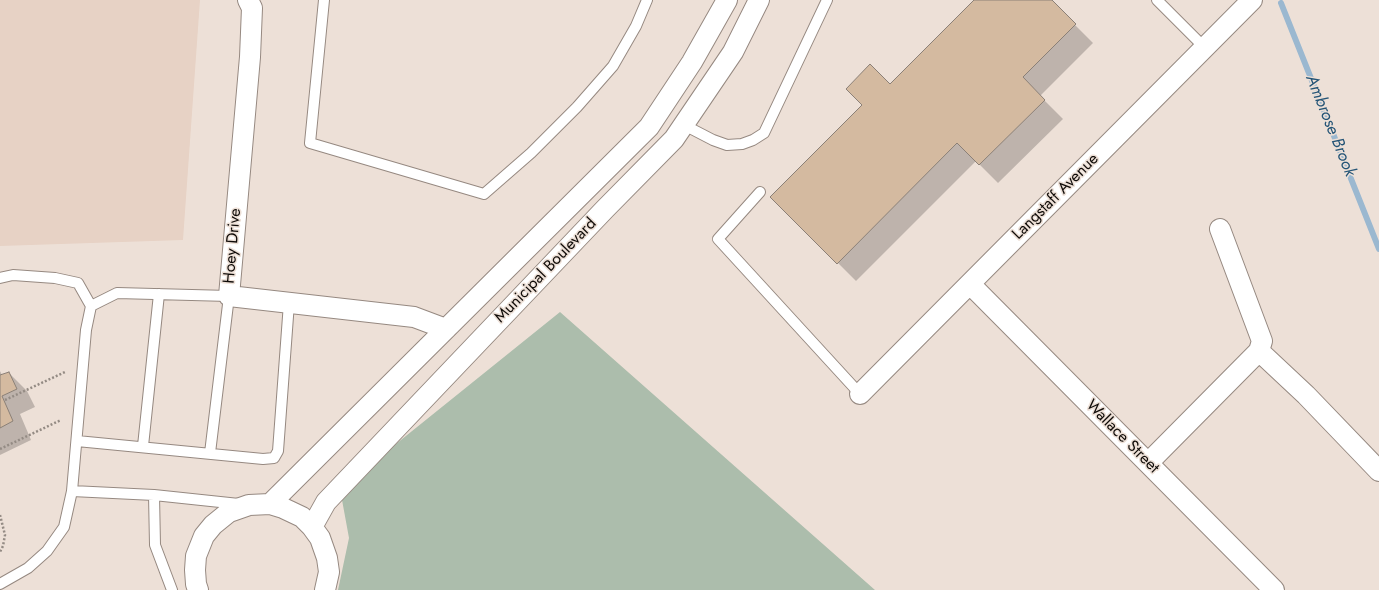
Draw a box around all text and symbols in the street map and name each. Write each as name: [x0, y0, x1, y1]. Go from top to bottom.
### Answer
water label: Ambrose Brook: [1300, 72, 1360, 180]
street label: Langstaff Avenue: [1009, 150, 1103, 244]
street label: Hoey Drive: [220, 208, 246, 284]
street label: Municipal Boulevard: [491, 215, 601, 327]
street label: Wallace Street: [1081, 396, 1163, 478]

